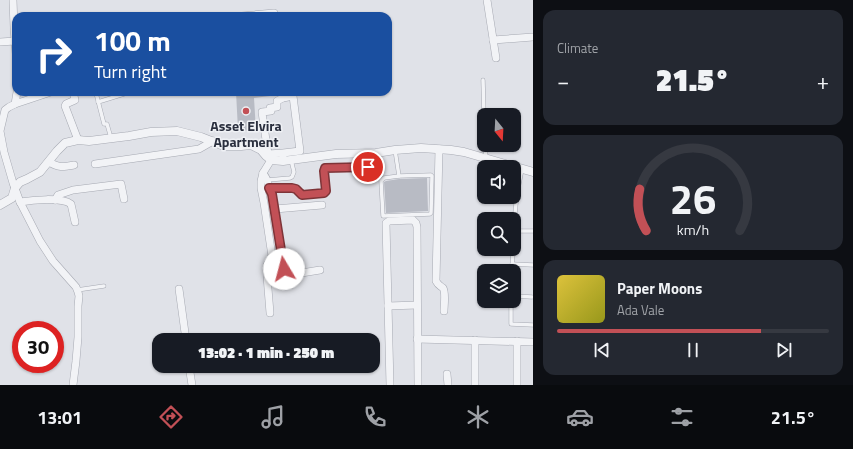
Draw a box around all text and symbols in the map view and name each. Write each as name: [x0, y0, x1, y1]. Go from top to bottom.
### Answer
text: 100 m: [94, 19, 171, 62]
icon: right: [28, 28, 80, 80]
text: Climate: [557, 38, 598, 58]
text: 21.5°: [656, 57, 730, 103]
text: Turn right: [94, 58, 167, 85]
text: −: [557, 64, 569, 98]
text: +: [817, 64, 829, 98]
marker: Asset Elvira Apartment: [241, 106, 251, 116]
north arrow: [477, 108, 521, 152]
map controls: [477, 108, 521, 308]
place label: Asset Elvira Apartment: [210, 115, 282, 152]
pin: [351, 150, 385, 184]
icon: arrive: [357, 156, 379, 178]
button: sound: [477, 160, 521, 204]
text: 26: [670, 166, 716, 229]
button: search: [477, 212, 521, 256]
text: km/h: [677, 218, 709, 240]
position arrow: [263, 248, 305, 290]
button: layers: [477, 264, 521, 308]
text: Paper Moons: [617, 277, 702, 300]
text: Ada Vale: [617, 300, 664, 320]
speed limit sign: 30: [12, 321, 64, 373]
icon: previous: [591, 339, 613, 361]
icon: pause: [682, 339, 704, 361]
icon: next: [773, 339, 795, 361]
text: 13:02 · 1 min · 250 m: [198, 341, 334, 364]
icon: directions: [157, 403, 185, 431]
icon: music: [259, 403, 287, 431]
icon: phone: [361, 403, 389, 431]
icon: climate: [464, 403, 492, 431]
icon: car: [566, 403, 594, 431]
icon: filters: [668, 403, 696, 431]
text: 13:01: [37, 404, 82, 431]
text: 21.5°: [771, 404, 816, 431]

